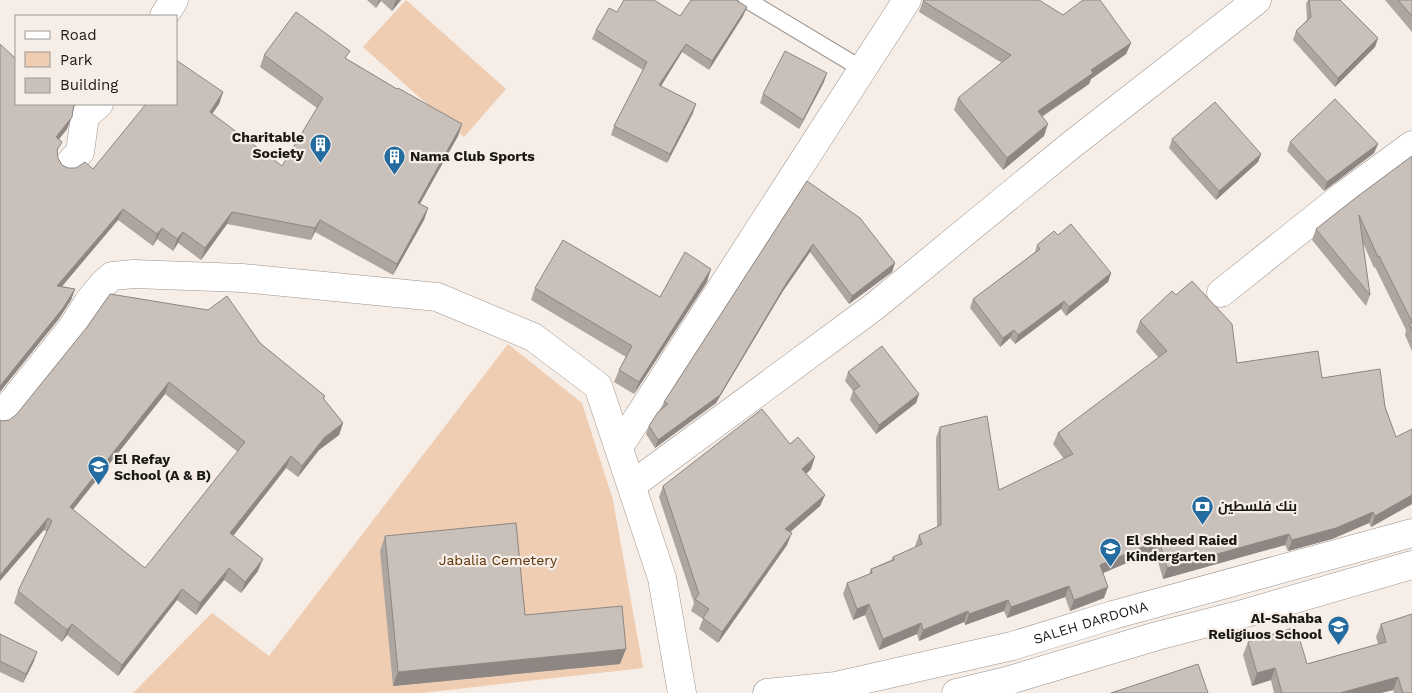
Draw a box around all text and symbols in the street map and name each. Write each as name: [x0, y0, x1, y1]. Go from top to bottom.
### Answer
legend: [15, 15, 178, 105]
text: Road: [60, 26, 97, 44]
text: Park: [60, 51, 93, 69]
text: Building: [60, 76, 118, 94]
place label: Charitable Society: [232, 129, 304, 161]
building icon: Charitable Society: [308, 133, 332, 164]
building icon: Nama Club Sports: [382, 144, 406, 175]
place label: Nama Club Sports: [410, 148, 535, 164]
place label: El Refay School (A & B): [114, 451, 211, 483]
school or university icon: El Refay School (A & B): [86, 455, 110, 486]
bank icon: بنك فلسطين: [1190, 494, 1214, 525]
place label: بنك فلسطين: [1218, 498, 1297, 515]
place label: El Shheed Raied Kindergarten: [1126, 532, 1237, 564]
school or university icon: El Shheed Raied Kindergarten: [1098, 536, 1122, 567]
park label: Jabalia Cemetery: [439, 552, 558, 568]
street label: SALEH DARDONA: [1031, 598, 1150, 647]
place label: Al-Sahaba Religiuos School: [1208, 610, 1323, 642]
school or university icon: Al-Sahaba Religiuos School: [1326, 614, 1350, 645]

